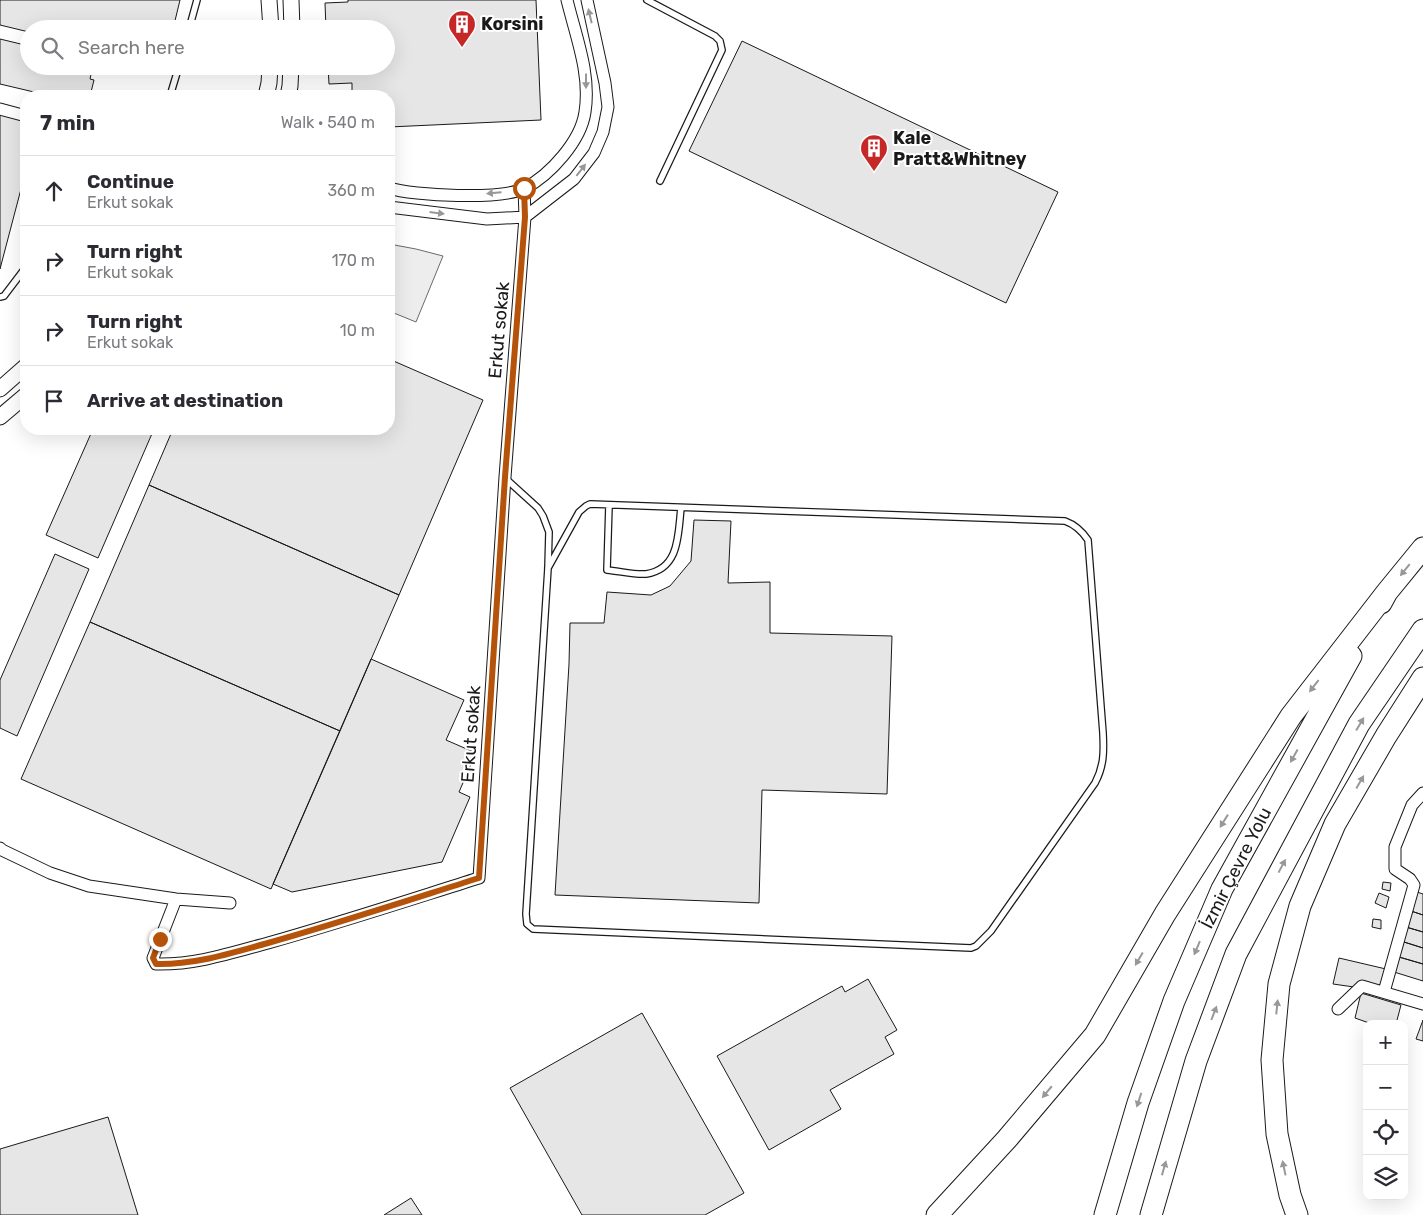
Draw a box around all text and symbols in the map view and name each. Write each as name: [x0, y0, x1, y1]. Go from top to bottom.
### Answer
one-way arrow: [586, 8, 594, 23]
building icon: Korsini: [447, 9, 477, 48]
place label: Korsini: [481, 13, 543, 35]
search box: [20, 20, 395, 75]
icon: search: [38, 34, 66, 62]
text: Search here: [78, 36, 185, 59]
one-way arrow: [582, 74, 590, 90]
text: 7 min: [40, 110, 95, 135]
text: Walk · 540 m: [281, 113, 375, 132]
place label: Kale Pratt&Whitney: [893, 127, 1027, 170]
building icon: Kale Pratt&Whitney: [859, 133, 889, 172]
one-way arrow: [576, 164, 587, 177]
text: Continue: [87, 170, 174, 193]
icon: ahead: [40, 177, 68, 205]
route start: [513, 177, 536, 200]
text: 360 m: [327, 181, 375, 200]
one-way arrow: [485, 190, 501, 198]
text: Erkut sokak: [87, 193, 173, 212]
one-way arrow: [429, 209, 445, 217]
text: Turn right: [87, 240, 182, 263]
icon: right: [40, 247, 68, 275]
text: 170 m: [332, 251, 375, 270]
text: Erkut sokak: [87, 263, 173, 282]
street label: Erkut sokak: [484, 280, 514, 379]
text: Turn right: [87, 310, 182, 333]
icon: right: [40, 317, 68, 345]
text: 10 m: [340, 321, 375, 340]
text: Erkut sokak: [87, 333, 173, 352]
icon: arrive: [40, 387, 68, 415]
text: Arrive at destination: [87, 389, 283, 412]
one-way arrow: [1399, 563, 1410, 576]
one-way arrow: [1309, 679, 1319, 693]
street label: Erkut sokak: [457, 684, 485, 783]
one-way arrow: [1355, 717, 1364, 730]
one-way arrow: [1290, 750, 1299, 763]
one-way arrow: [1355, 775, 1364, 788]
street label: İzmir Çevre Yolu: [1196, 804, 1276, 932]
one-way arrow: [1219, 814, 1229, 827]
one-way arrow: [1278, 859, 1286, 874]
route end: [149, 928, 172, 951]
one-way arrow: [1192, 941, 1200, 955]
one-way arrow: [1134, 953, 1143, 966]
one-way arrow: [1273, 998, 1281, 1014]
one-way arrow: [1211, 1006, 1218, 1021]
map controls: [1363, 1020, 1408, 1200]
button: +: [1363, 1020, 1408, 1065]
button: −: [1363, 1065, 1408, 1110]
one-way arrow: [1041, 1085, 1052, 1098]
one-way arrow: [1135, 1092, 1143, 1107]
button: locate: [1363, 1110, 1408, 1155]
button: layers: [1363, 1155, 1408, 1200]
one-way arrow: [1160, 1160, 1168, 1175]
one-way arrow: [1280, 1160, 1288, 1176]

